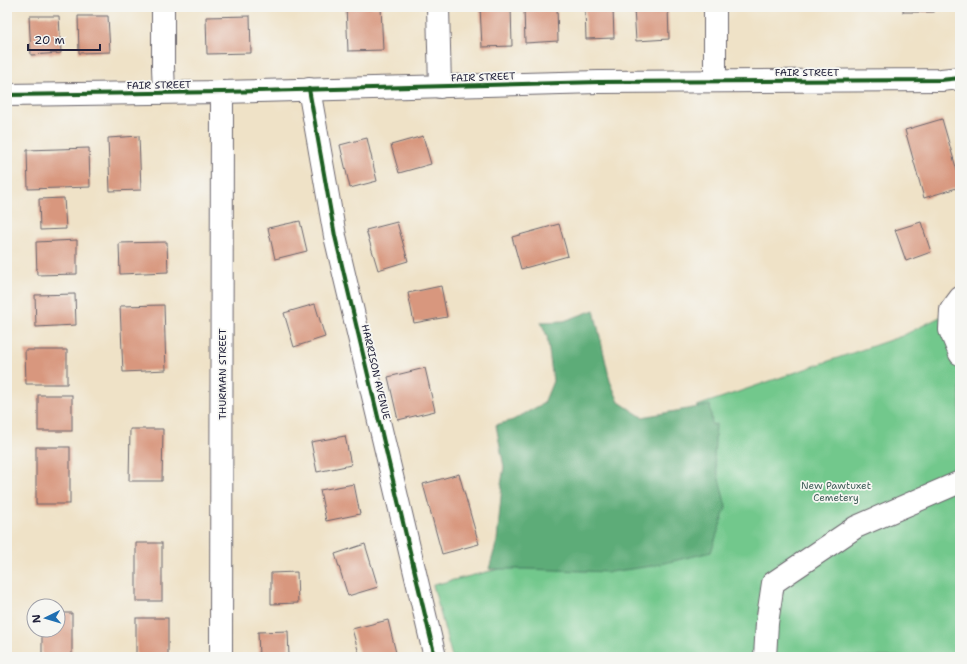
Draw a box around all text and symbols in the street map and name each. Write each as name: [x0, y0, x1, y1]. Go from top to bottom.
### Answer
scale bar: [28, 26, 100, 52]
text: 20 m: [34, 32, 65, 48]
street label: FAIR STREET: [775, 66, 839, 79]
street label: FAIR STREET: [451, 69, 515, 85]
street label: FAIR STREET: [127, 78, 191, 92]
street label: HARRISON AVENUE: [359, 323, 393, 421]
street label: THURMAN STREET: [216, 328, 229, 420]
park label: New Pawtuxet Cemetery: [801, 479, 871, 504]
north arrow: [26, 598, 66, 638]
text: N: [29, 614, 44, 624]

